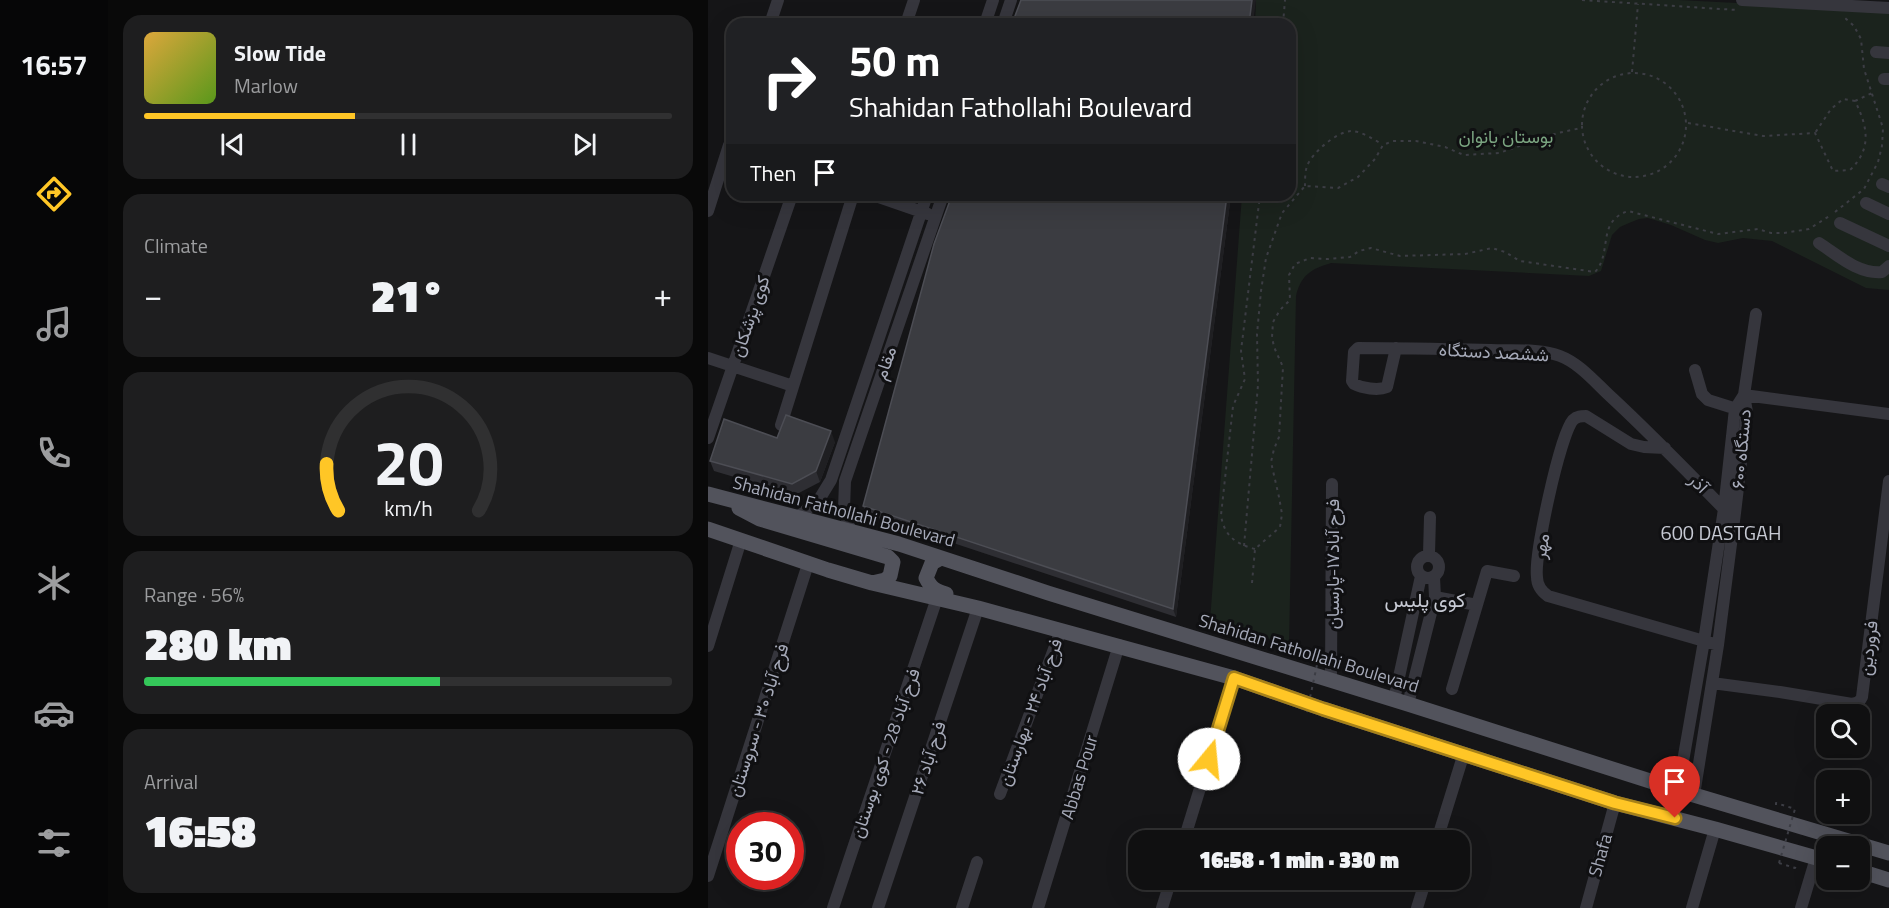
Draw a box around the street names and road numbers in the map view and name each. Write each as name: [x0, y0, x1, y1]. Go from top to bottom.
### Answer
street label: کوی پزشکان: [723, 272, 777, 360]
street label: ششصد دستگاه: [1438, 336, 1550, 368]
street label: مقام: [867, 343, 903, 383]
street label: ۶۰۰ دستگاه: [1724, 408, 1758, 490]
street label: آذر: [1682, 466, 1717, 501]
street label: Shahidan Fathollahi Boulevard: [730, 468, 958, 554]
street label: فرح آباد۱۷-پارسیان: [1319, 499, 1346, 629]
street label: مهر: [1526, 531, 1556, 562]
street label: Shahidan Fathollahi Boulevard: [1196, 607, 1422, 699]
street label: فروردین: [1851, 619, 1885, 677]
street label: فرح آباد ۲۴ - بهارستان: [991, 634, 1069, 790]
street label: فرح آباد ۳۰ - سروستان: [720, 640, 796, 800]
street label: فرح آباد 28 - کوی بوستان: [843, 665, 927, 841]
street label: فرح آباد ۲۶: [903, 718, 953, 798]
street label: Abbas Pour: [1053, 731, 1105, 823]
street label: Shafa: [1581, 830, 1619, 880]

